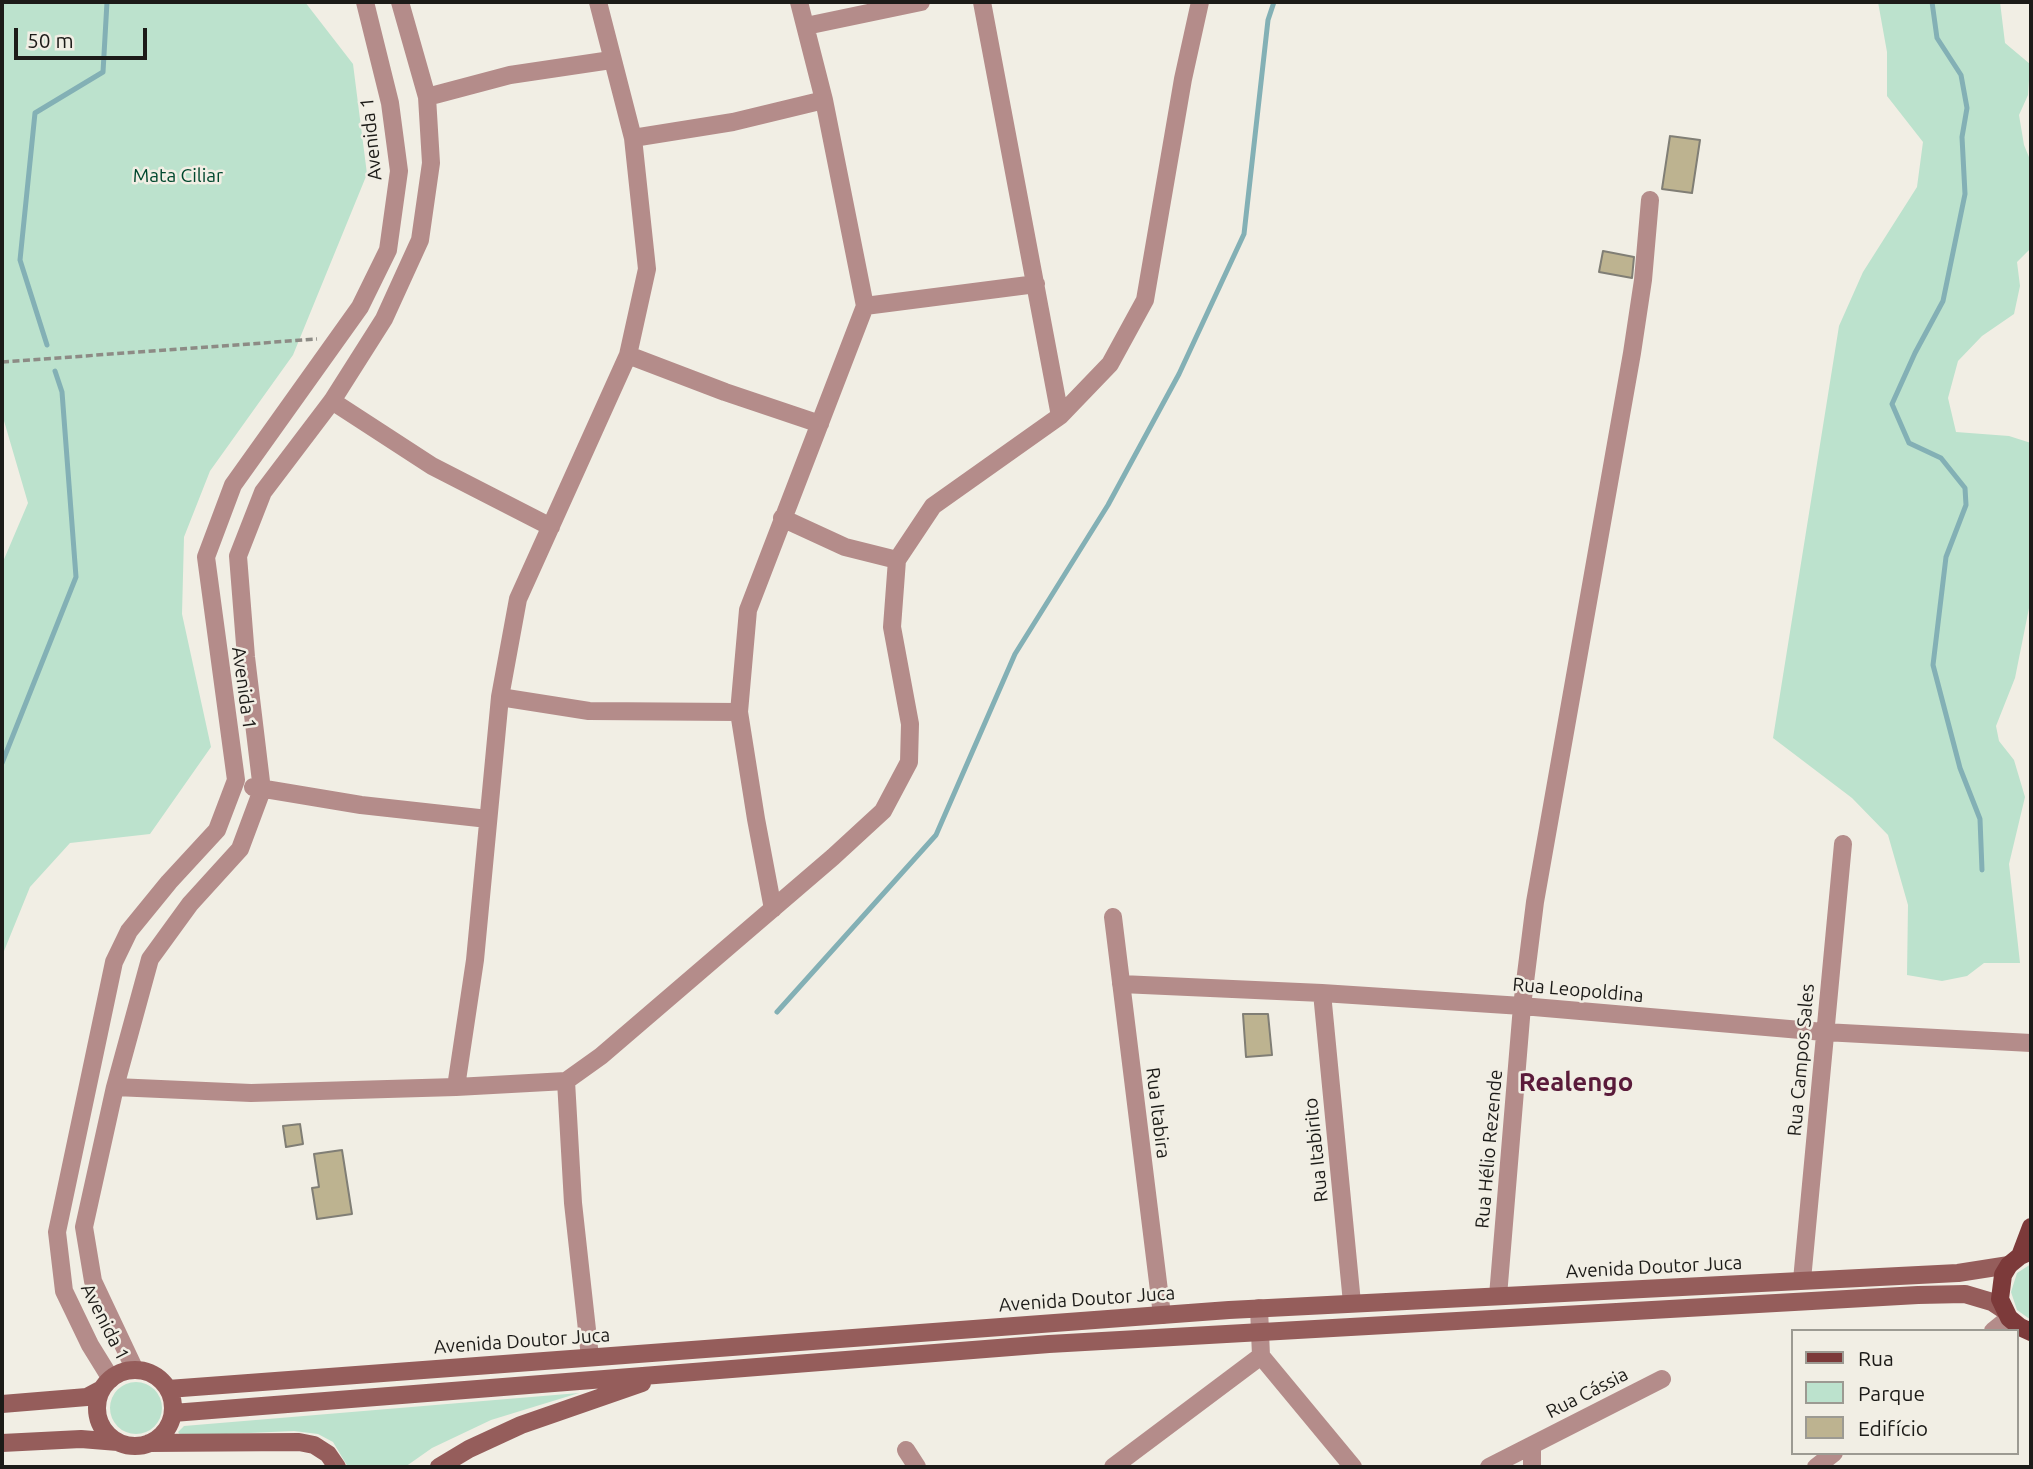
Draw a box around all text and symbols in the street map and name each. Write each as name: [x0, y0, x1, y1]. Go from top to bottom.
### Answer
scale bar: [18, 14, 150, 58]
text: 50 m: [27, 28, 74, 52]
street label: Avenida 1: [355, 96, 387, 182]
park label: Mata Ciliar: [133, 165, 223, 187]
street label: Avenida 1: [227, 645, 261, 731]
street label: Rua Leopoldina: [1511, 973, 1645, 1007]
street label: Rua Campos Sales: [1783, 983, 1819, 1137]
street label: Rua Itabira: [1141, 1066, 1175, 1160]
district label: Realengo: [1519, 1066, 1633, 1098]
street label: Rua Hélio Rezende: [1471, 1069, 1507, 1229]
street label: Rua Itabirito: [1299, 1097, 1333, 1203]
street label: Avenida Doutor Juca: [1565, 1251, 1743, 1283]
street label: Avenida 1: [76, 1280, 134, 1364]
street label: Avenida Doutor Juca: [998, 1281, 1176, 1317]
street label: Avenida Doutor Juca: [433, 1323, 611, 1359]
legend: [1792, 1329, 2019, 1455]
text: Rua: [1858, 1346, 1894, 1370]
street label: Rua Cássia: [1542, 1363, 1632, 1423]
text: Parque: [1858, 1381, 1925, 1405]
text: Edifício: [1858, 1416, 1928, 1440]

